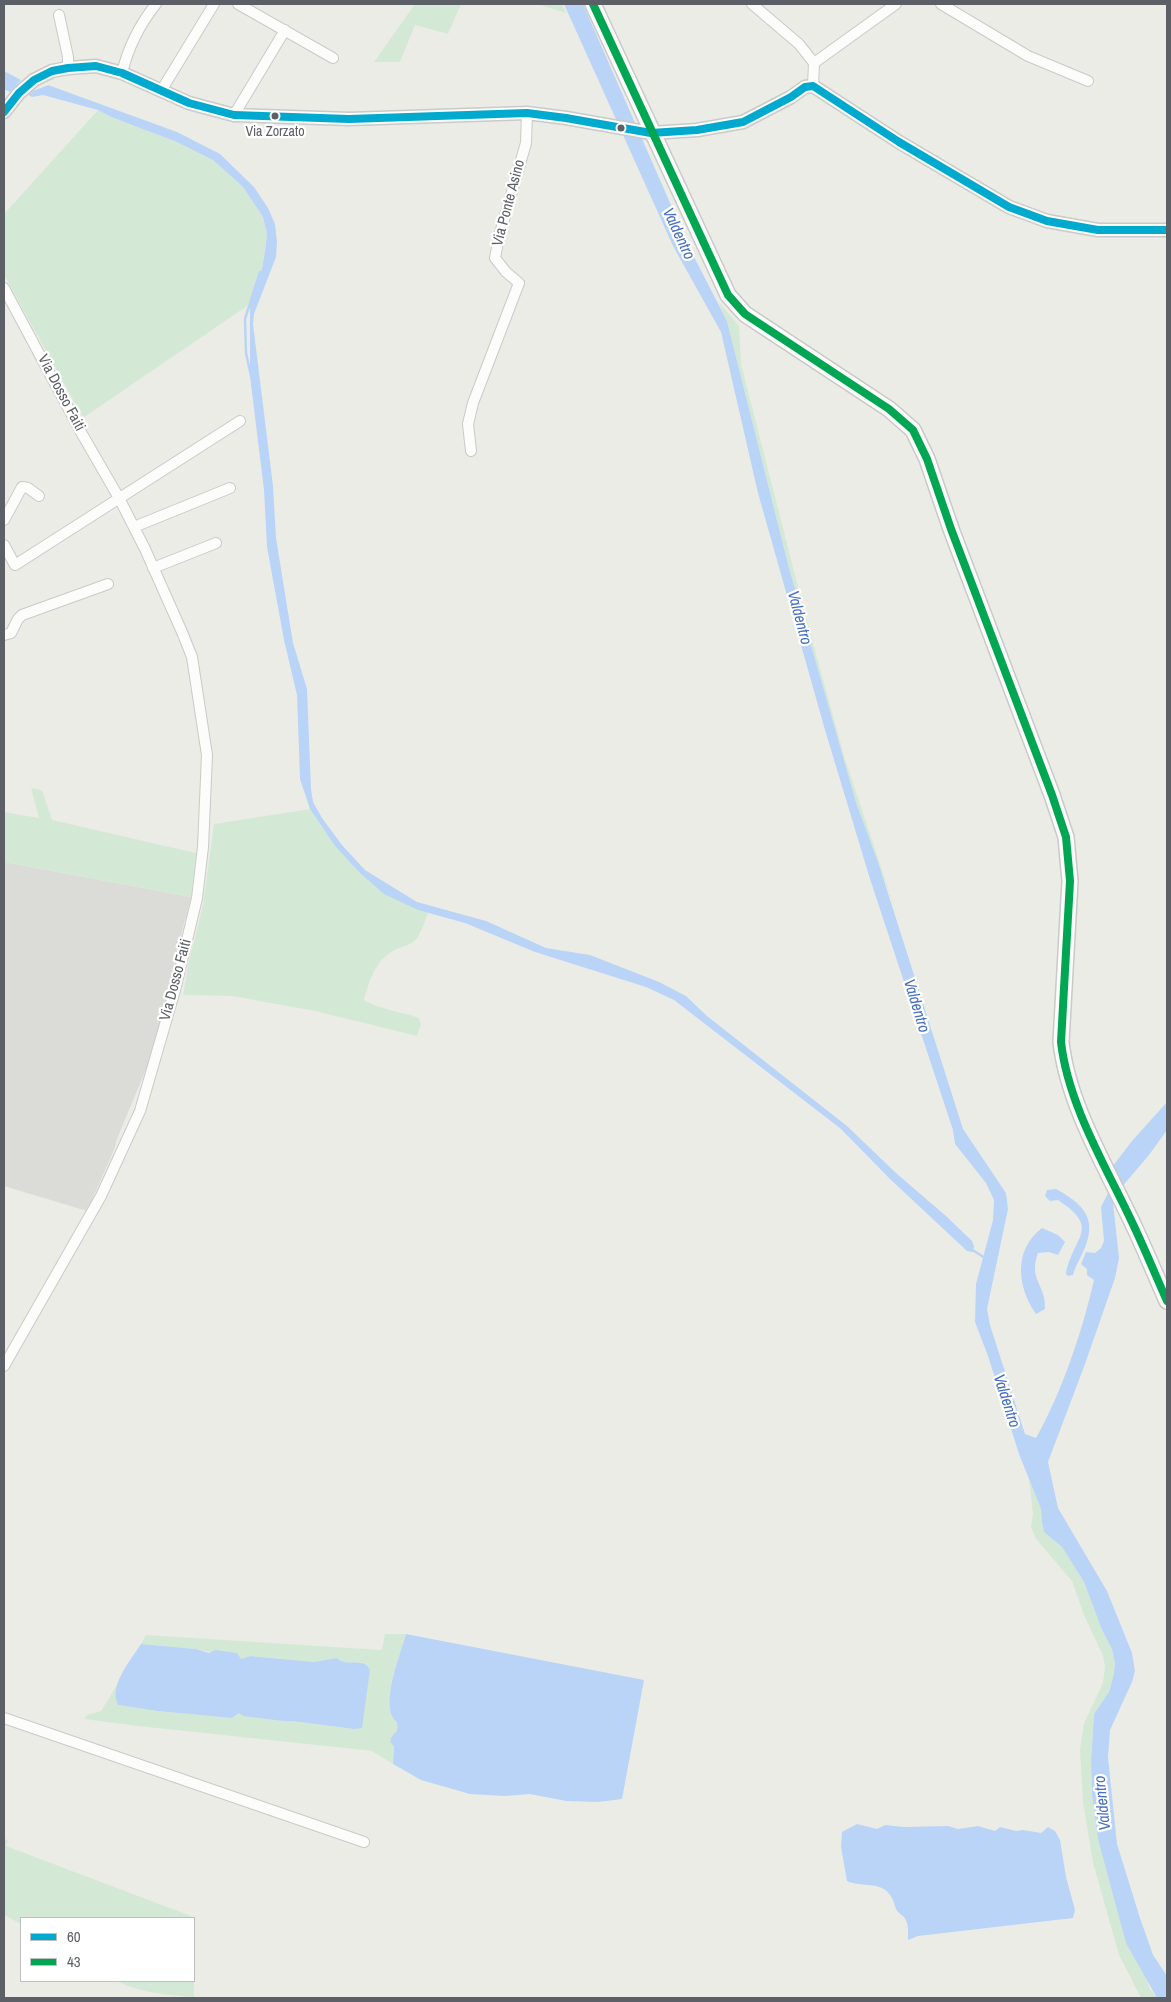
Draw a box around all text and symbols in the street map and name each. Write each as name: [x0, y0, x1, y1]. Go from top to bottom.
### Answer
marker: Via Zorzato: [270, 111, 280, 121]
unlabelled marker: [616, 123, 626, 133]
place label: Via Zorzato: [245, 124, 305, 140]
street label: Via Ponte Asino: [489, 158, 529, 248]
water label: Valdentro: [658, 205, 698, 263]
street label: Via Dosso Faiti: [33, 352, 89, 434]
water label: Valdentro: [783, 589, 815, 647]
street label: Via Dosso Faiti: [156, 937, 196, 1023]
water label: Valdentro: [899, 977, 933, 1035]
water label: Valdentro: [988, 1372, 1024, 1430]
water label: Valdentro: [1091, 1775, 1115, 1831]
legend: [20, 1917, 195, 1982]
text: 60: [67, 1926, 81, 1947]
text: 43: [67, 1951, 81, 1972]

